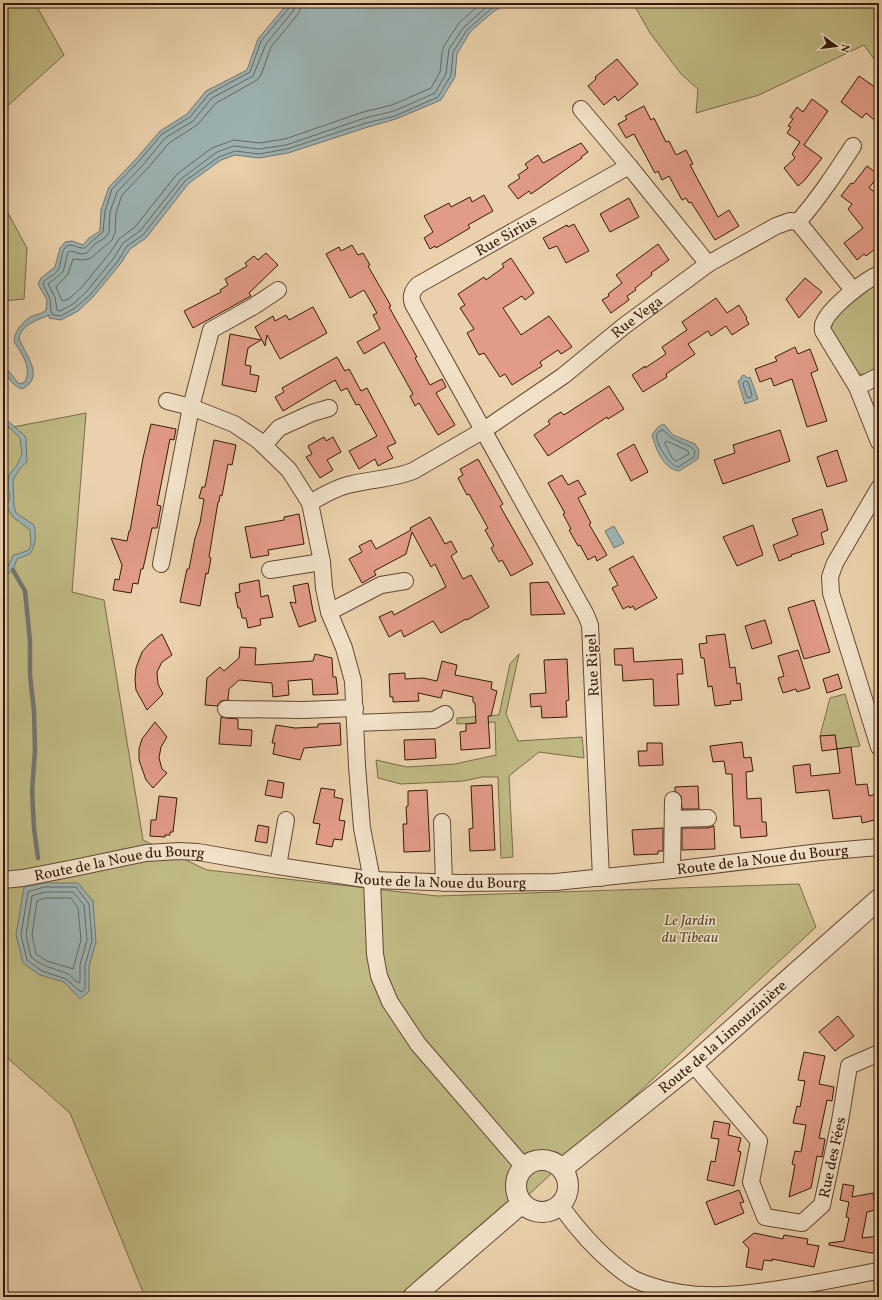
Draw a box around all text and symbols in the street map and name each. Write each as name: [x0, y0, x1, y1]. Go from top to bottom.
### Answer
north arrow: [816, 26, 856, 66]
text: N: [836, 42, 852, 54]
street label: Rue Sirius: [472, 211, 541, 262]
street label: Rue Vega: [607, 292, 668, 344]
street label: Rue Rigel: [581, 633, 606, 697]
street label: Route de la Noue du Bourg: [676, 841, 850, 881]
street label: Route de la Noue du Bourg: [33, 842, 206, 888]
street label: Route de la Noue du Bourg: [352, 868, 527, 895]
park label: Le Jardin du Tibeau: [662, 911, 719, 949]
street label: Route de la Limouzinière: [655, 976, 792, 1100]
street label: Rue des Fées: [815, 1116, 852, 1200]

